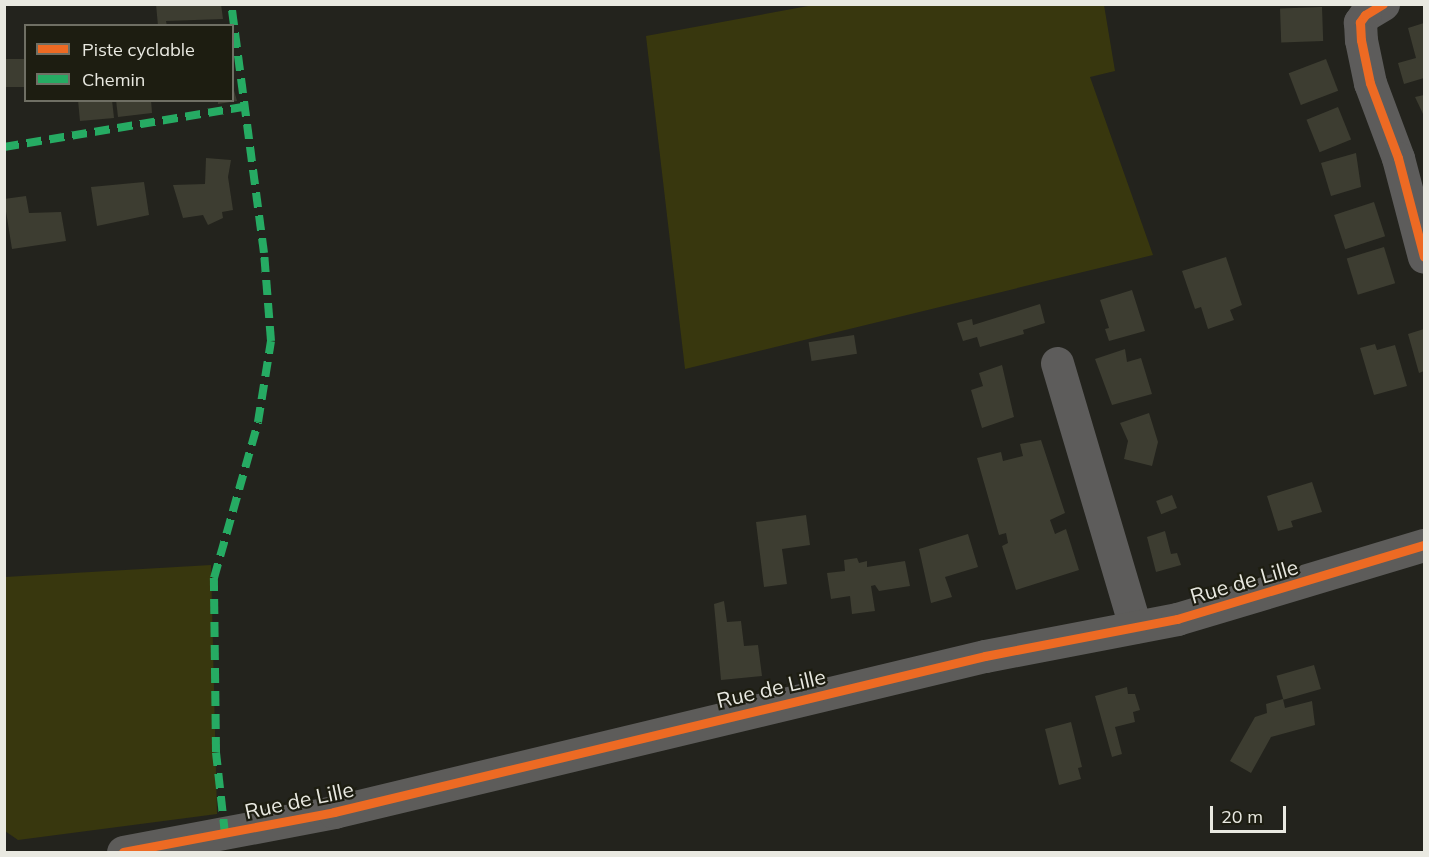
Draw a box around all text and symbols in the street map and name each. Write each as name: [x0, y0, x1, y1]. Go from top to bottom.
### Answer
legend: [24, 24, 234, 102]
text: Piste cyclable: [82, 38, 195, 61]
text: Chemin: [82, 68, 145, 91]
street label: Rue de Lille: [1187, 554, 1301, 608]
street label: Rue de Lille: [714, 663, 828, 713]
street label: Rue de Lille: [242, 776, 356, 824]
scale bar: [1213, 794, 1290, 832]
text: 20 m: [1221, 805, 1263, 828]

